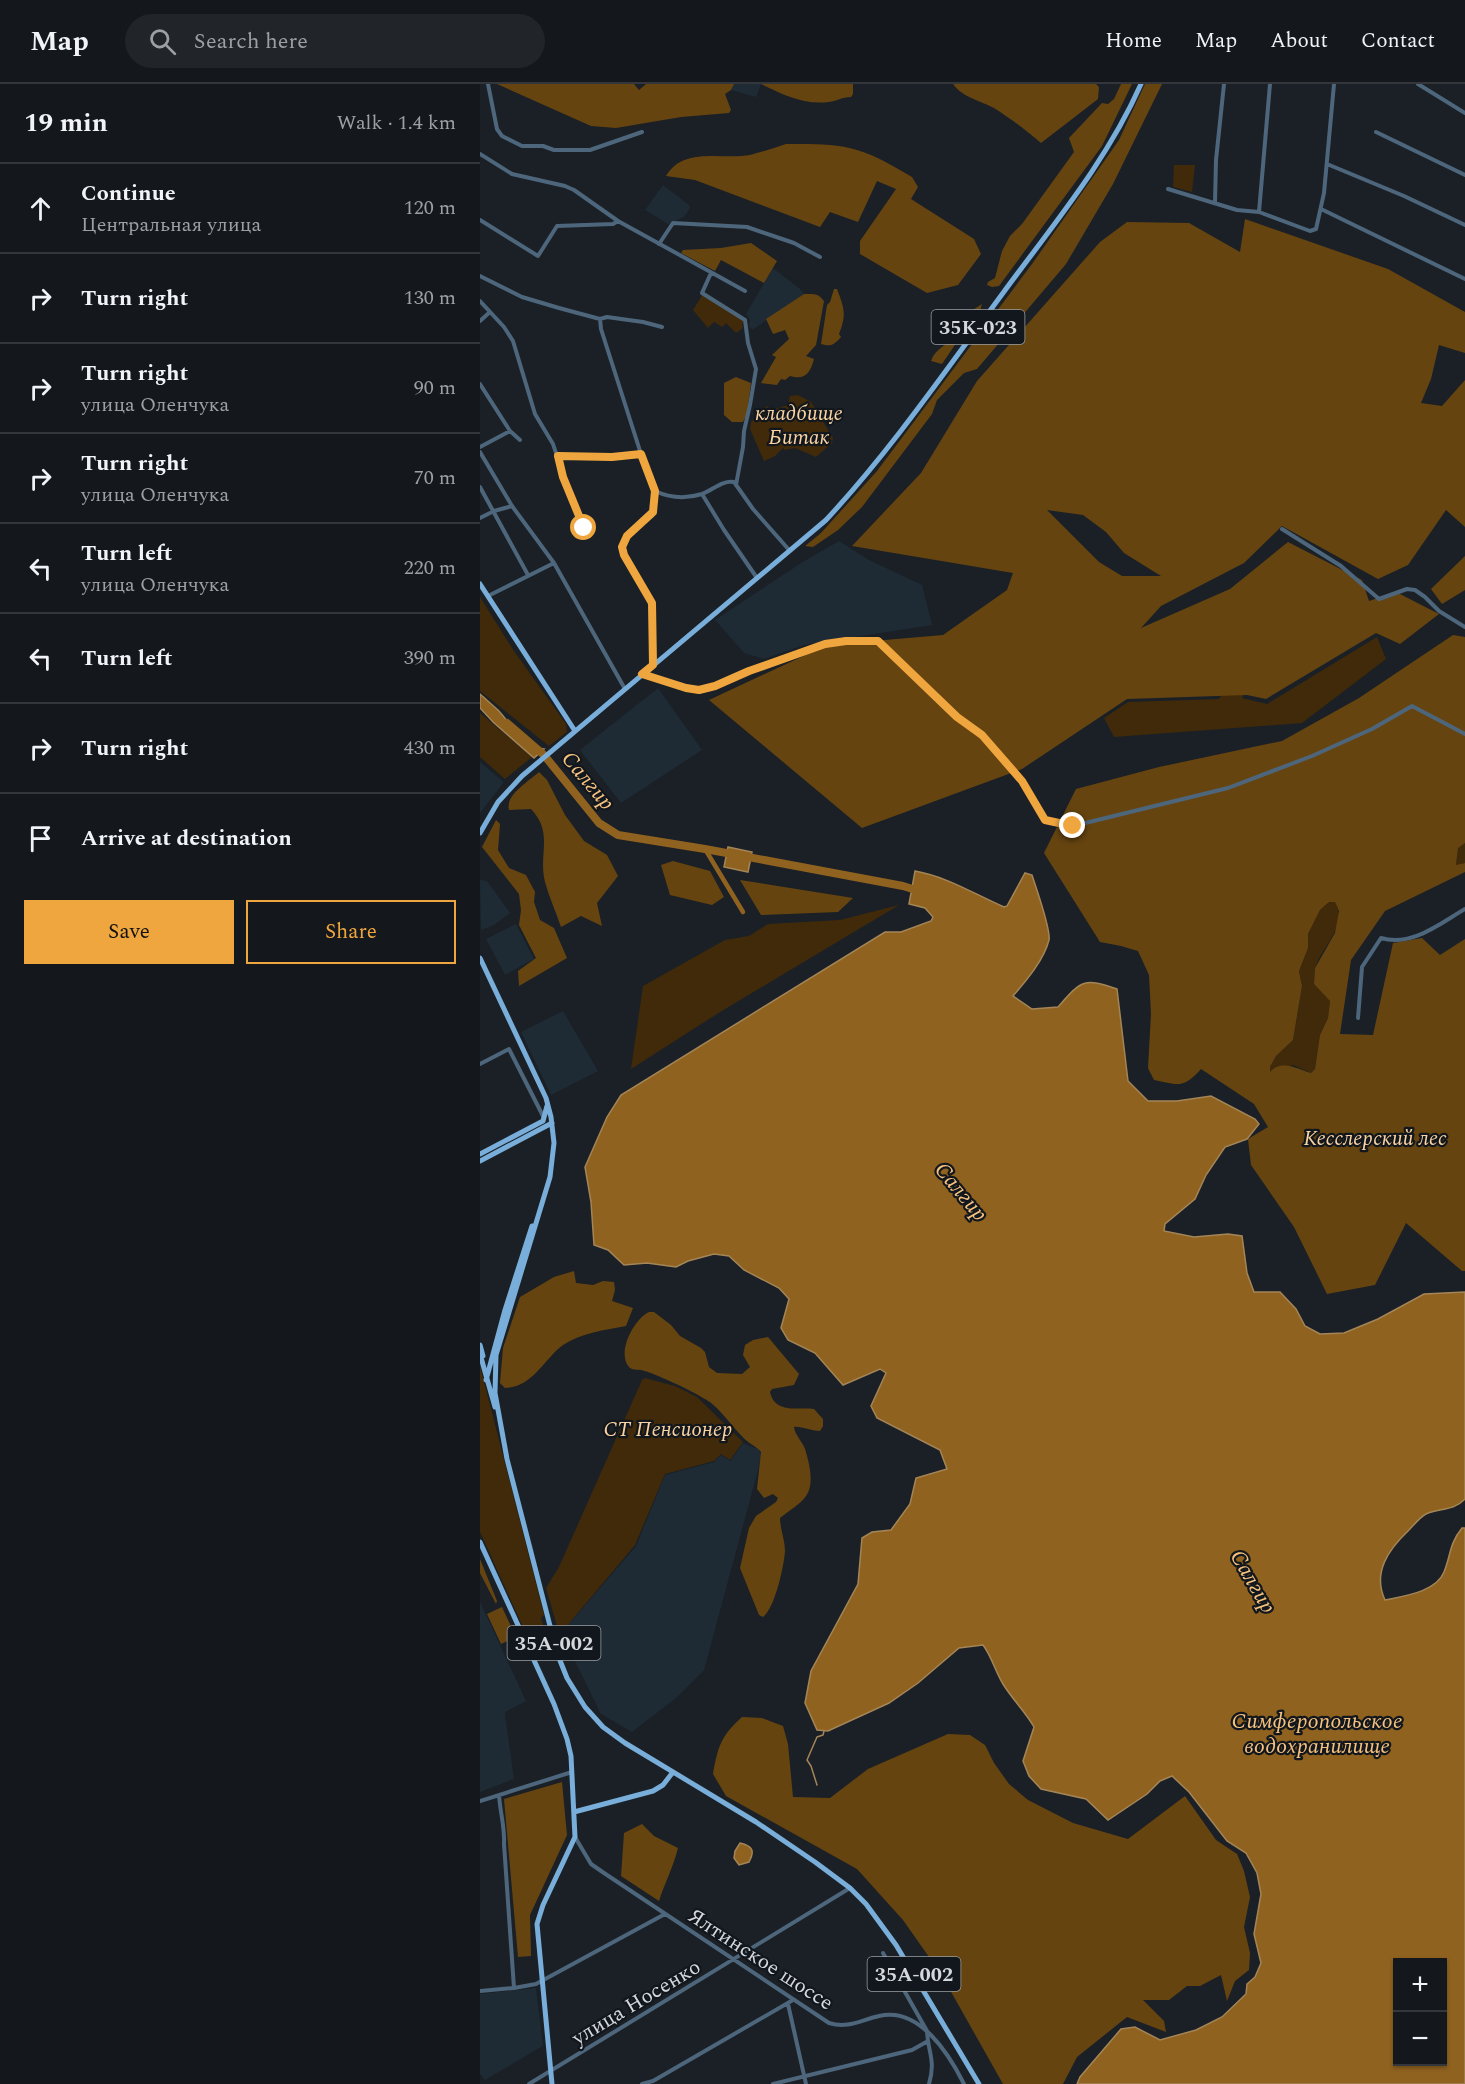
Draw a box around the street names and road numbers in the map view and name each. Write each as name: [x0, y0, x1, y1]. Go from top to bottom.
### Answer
road number: 35К-023: [932, 310, 1024, 344]
road number: 35А-002: [508, 1626, 601, 1660]
street label: Ялтинское шоссе: [681, 1901, 840, 2019]
street label: улица Носенко: [565, 1952, 707, 2055]
road number: 35А-002: [868, 1957, 960, 1991]

